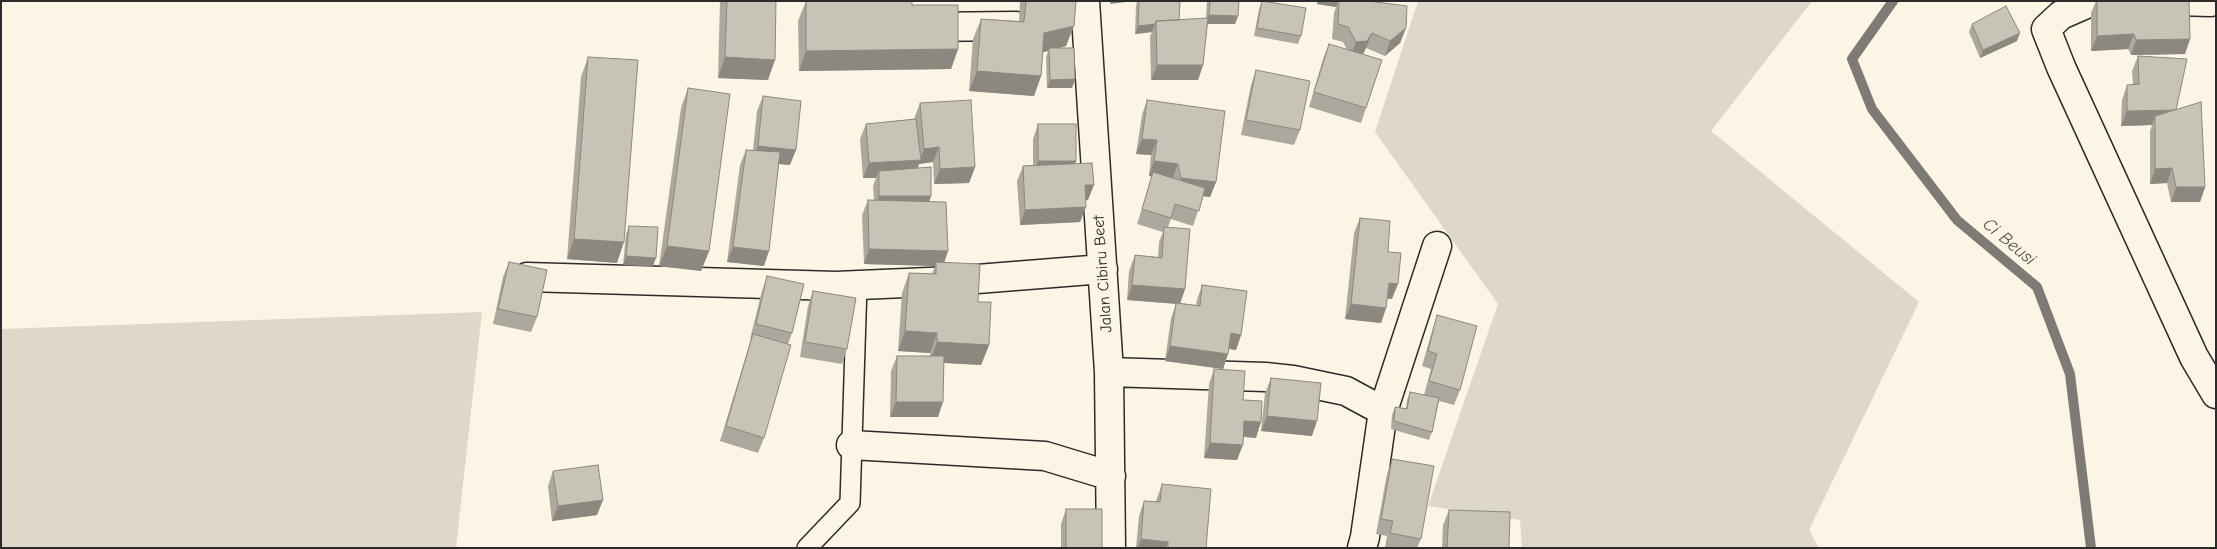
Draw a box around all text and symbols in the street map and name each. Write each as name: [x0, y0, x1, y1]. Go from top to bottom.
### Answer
water label: Ci Beusi: [1978, 214, 2040, 270]
street label: Jalan Cibiru Beet: [1089, 215, 1117, 333]

